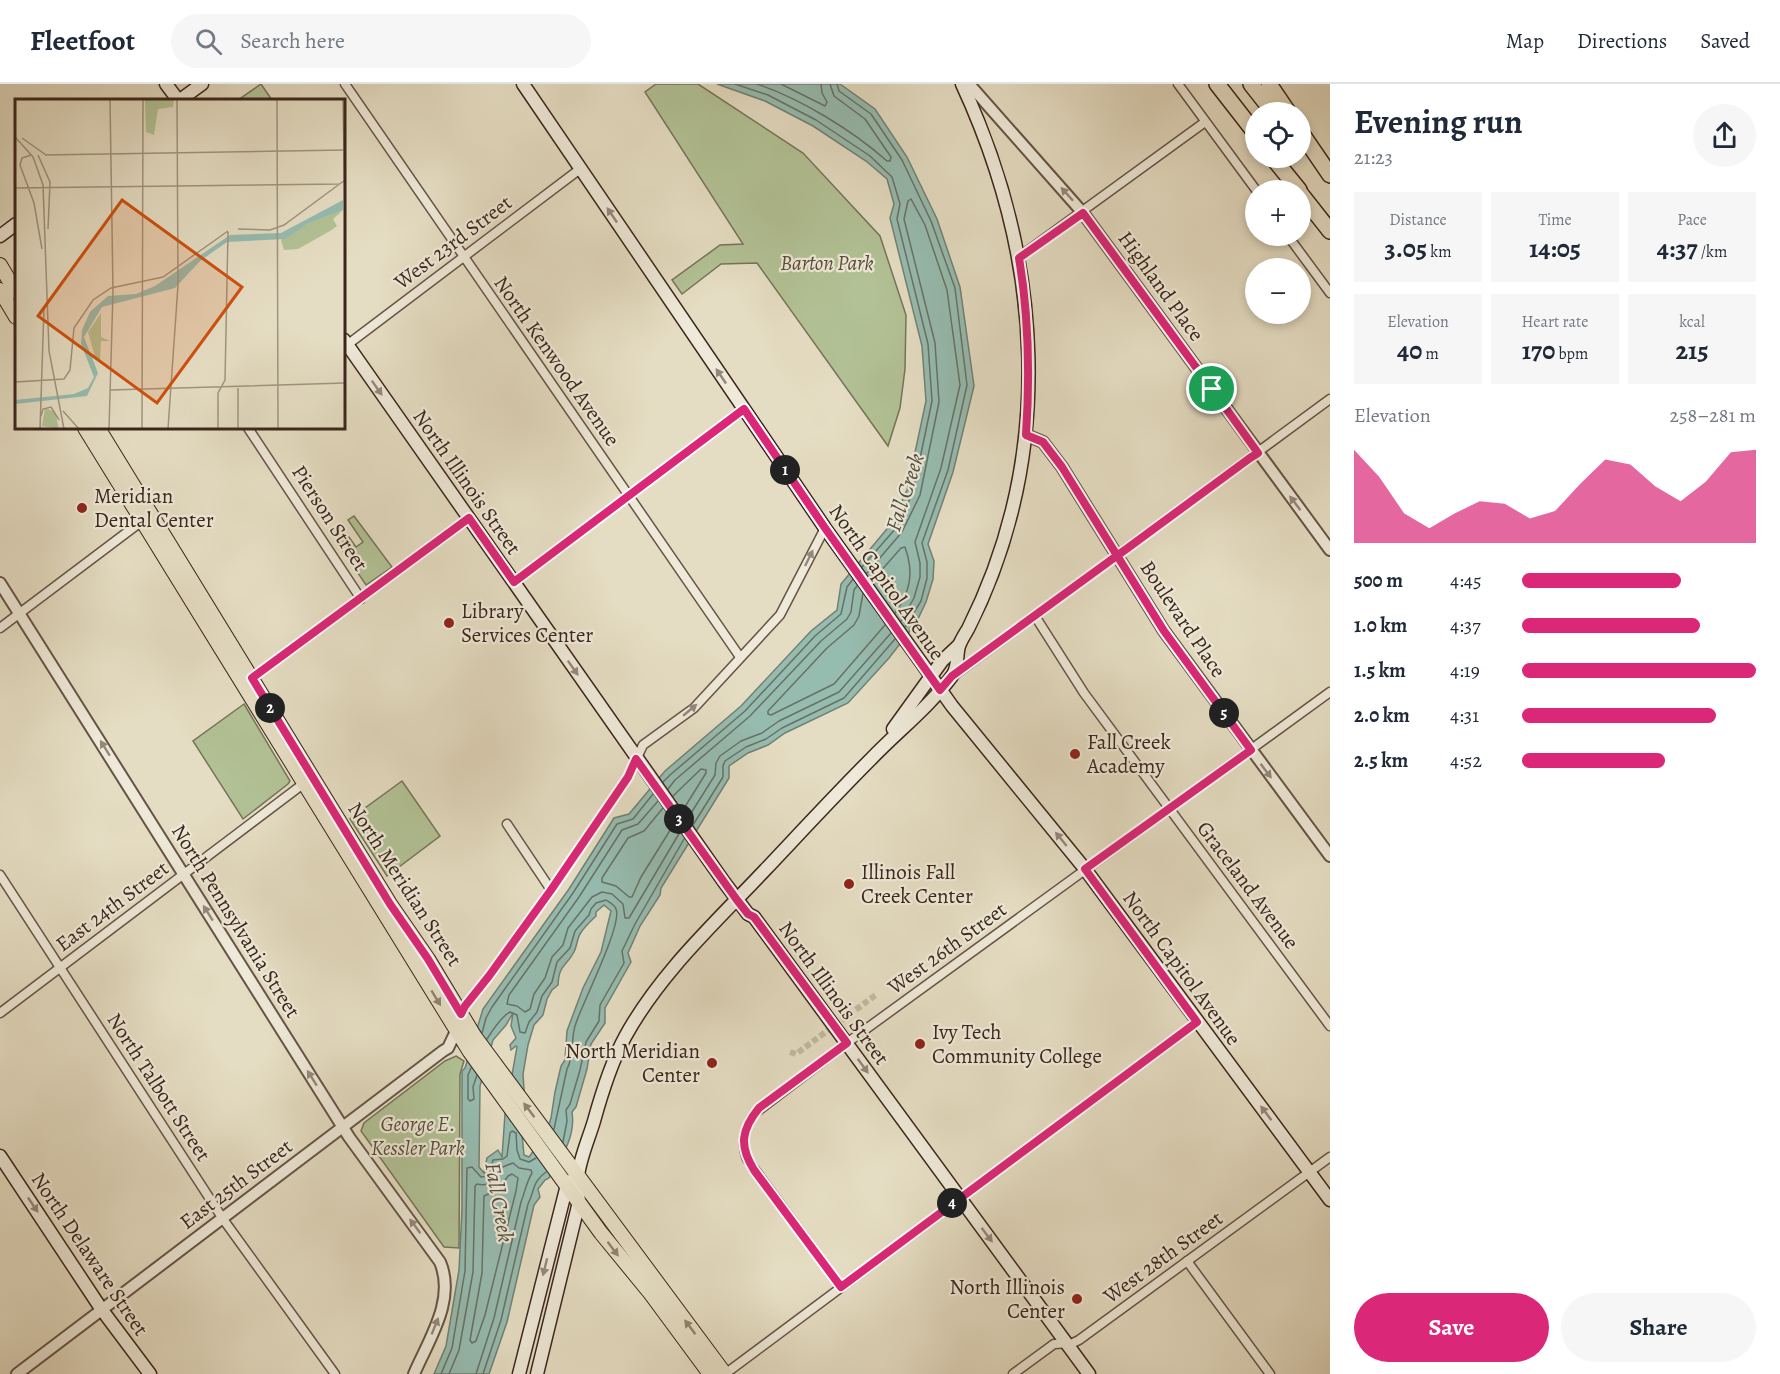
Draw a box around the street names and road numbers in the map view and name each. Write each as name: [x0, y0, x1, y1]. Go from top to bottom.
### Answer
street label: West 23rd Street: [388, 188, 518, 296]
street label: Highland Place: [1112, 225, 1210, 347]
street label: North Kenwood Avenue: [488, 270, 626, 452]
street label: North Illinois Street: [406, 404, 528, 560]
street label: Pierson Street: [285, 460, 375, 576]
street label: North Capitol Avenue: [823, 498, 951, 666]
street label: Boulevard Place: [1134, 555, 1232, 683]
street label: North Meridian Street: [341, 796, 469, 972]
street label: Graceland Avenue: [1191, 815, 1305, 955]
street label: North Pennsylvania Street: [165, 819, 307, 1023]
street label: East 24th Street: [50, 854, 174, 958]
street label: North Capitol Avenue: [1116, 885, 1248, 1051]
street label: West 26th Street: [881, 895, 1012, 1001]
street label: North Illinois Street: [772, 915, 896, 1071]
street label: North Talbott Street: [101, 1007, 218, 1167]
street label: East 25th Street: [174, 1132, 298, 1236]
street label: North Delaware Street: [25, 1167, 155, 1341]
street label: West 28th Street: [1097, 1204, 1228, 1310]

